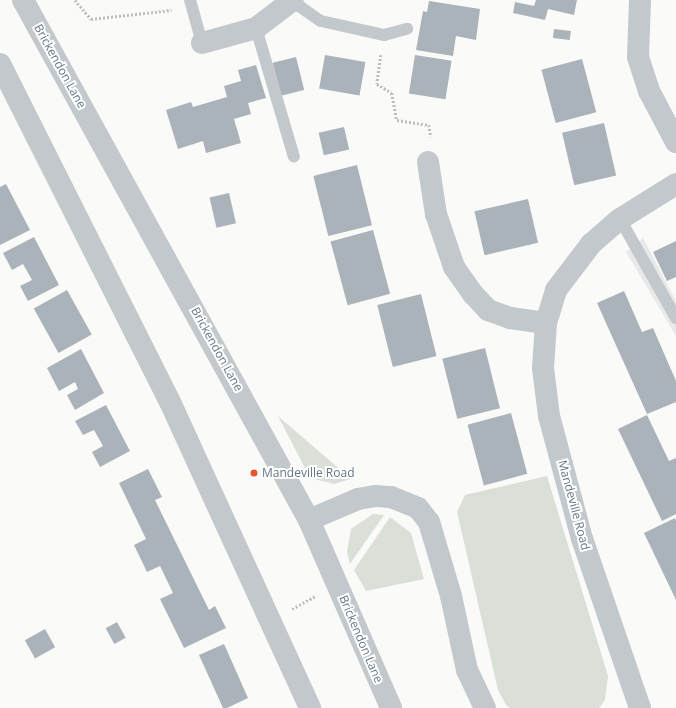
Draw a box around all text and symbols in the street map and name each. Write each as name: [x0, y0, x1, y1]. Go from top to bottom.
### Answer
street label: Brickendon Lane: [31, 21, 89, 111]
street label: Brickendon Lane: [188, 304, 246, 394]
street label: Mandeville Road: [555, 458, 593, 552]
place label: Mandeville Road: [262, 466, 354, 480]
marker: Mandeville Road: [249, 468, 259, 478]
street label: Brickendon Lane: [336, 593, 386, 685]

